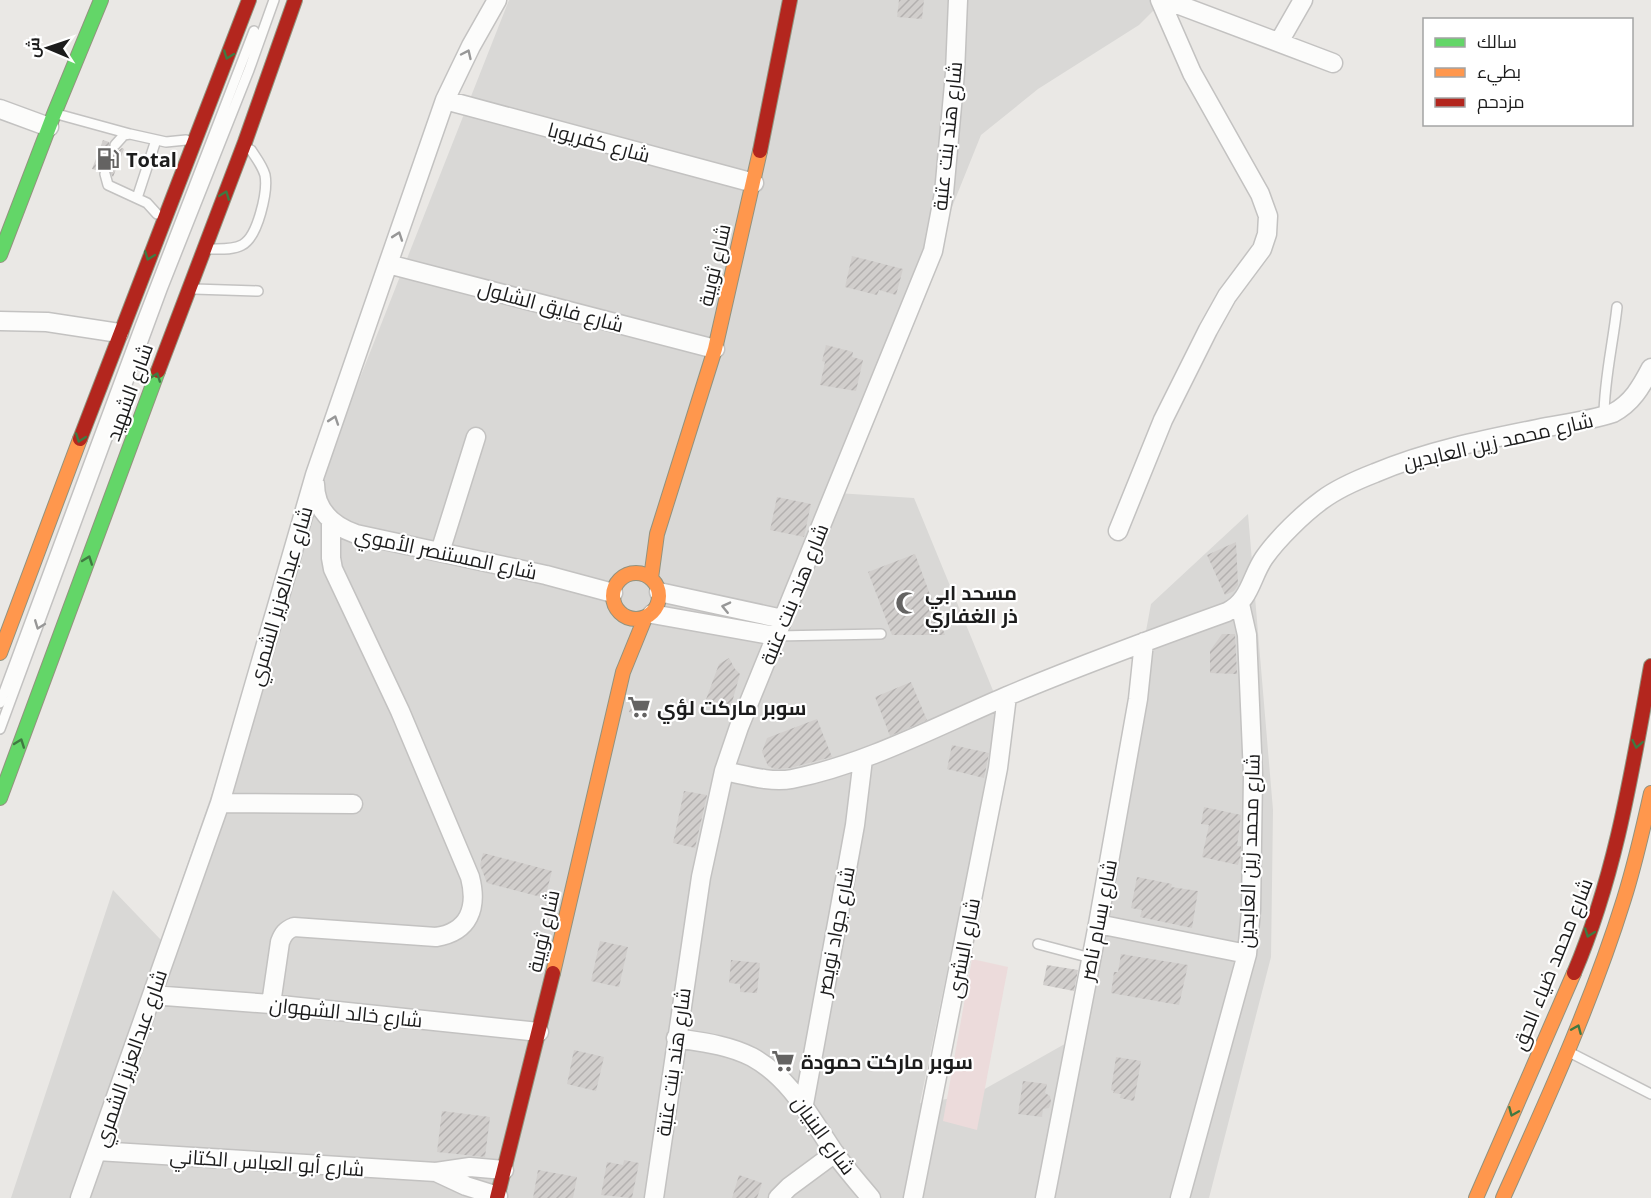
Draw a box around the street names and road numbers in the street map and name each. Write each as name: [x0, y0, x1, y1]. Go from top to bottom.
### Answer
street label: شارع هند بنت عتبة: [926, 60, 969, 212]
street label: شارع كفريوبا: [545, 115, 653, 170]
street label: شارع ثويبة: [691, 221, 738, 309]
street label: شارع فايق الشلول: [475, 274, 627, 339]
street label: شارع الشهيد: [99, 340, 160, 445]
street label: شارع محمد زين العابدين: [1400, 406, 1596, 477]
street label: شارع عبدالعزيز الشمري: [241, 503, 321, 690]
street label: شارع هند بنت عتبة: [753, 520, 835, 669]
street label: شارع المستنصر الأموي: [352, 521, 539, 588]
street label: شارع محمد زين العابدين: [1232, 753, 1267, 949]
street label: شارع بسام ناصر: [1073, 857, 1124, 984]
street label: شارع جواد نويصر: [809, 864, 862, 999]
street label: شارع محمد ضياء الحق: [1505, 874, 1600, 1054]
street label: شارع ثويبة: [520, 887, 567, 975]
street label: شارع البشرى: [940, 896, 987, 1001]
street label: شارع عبدالعزيز الشمري: [87, 966, 176, 1151]
street label: شارع هند بنت عتبة: [649, 986, 698, 1138]
street label: شارع خالد الشهوان: [268, 991, 424, 1034]
street label: شارع البنيان: [785, 1090, 862, 1181]
street label: شارع أبو العباس الكتاني: [169, 1142, 365, 1185]

